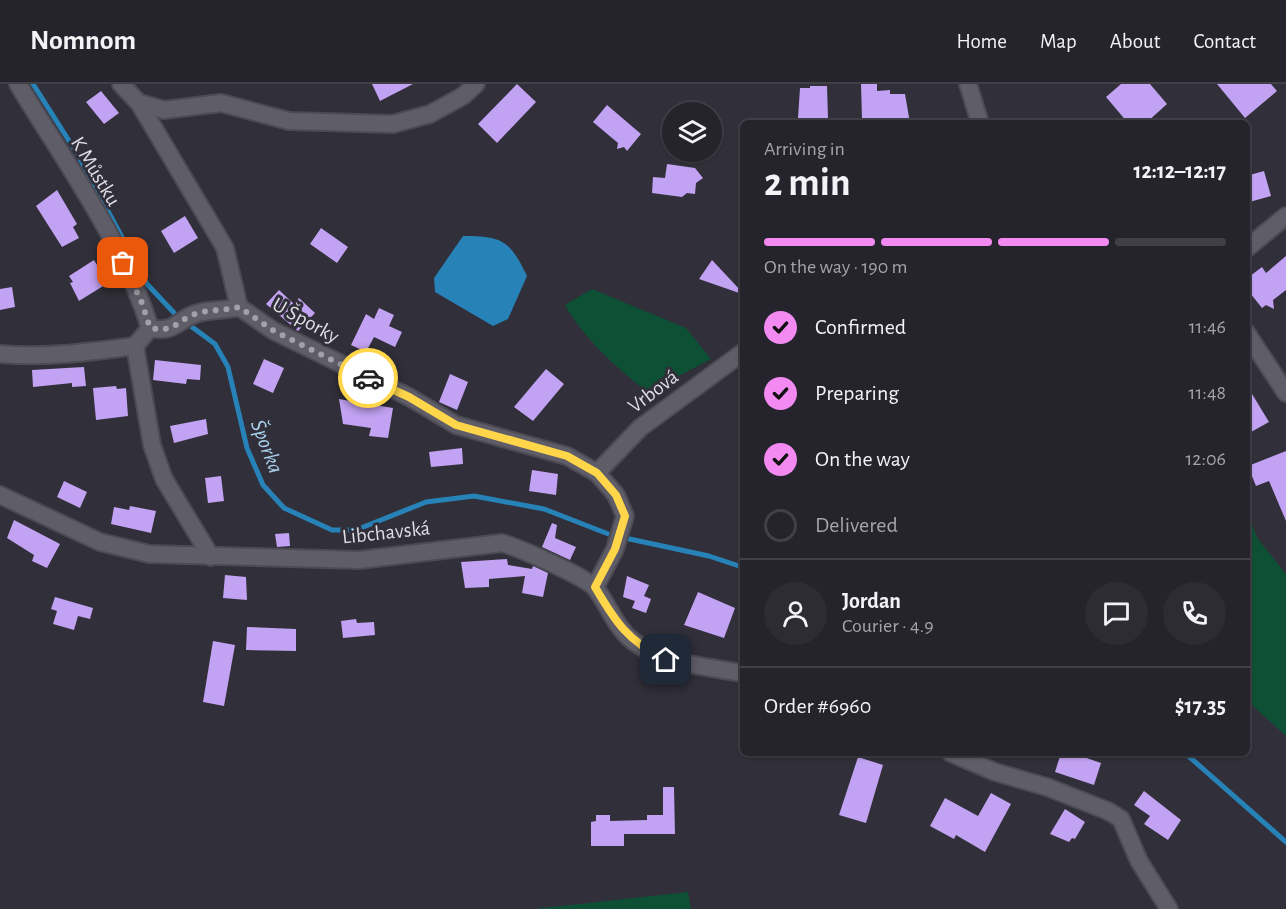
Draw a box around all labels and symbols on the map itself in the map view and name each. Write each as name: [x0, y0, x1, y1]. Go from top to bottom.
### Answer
street label: K Můstku: [67, 133, 124, 210]
pin: [97, 237, 148, 288]
street label: U Šporky: [269, 292, 344, 347]
courier: [338, 348, 398, 408]
street label: Vrbová: [624, 366, 683, 417]
water label: Šporka: [246, 416, 288, 477]
street label: Libchavská: [341, 517, 431, 548]
pin: [640, 634, 691, 685]

